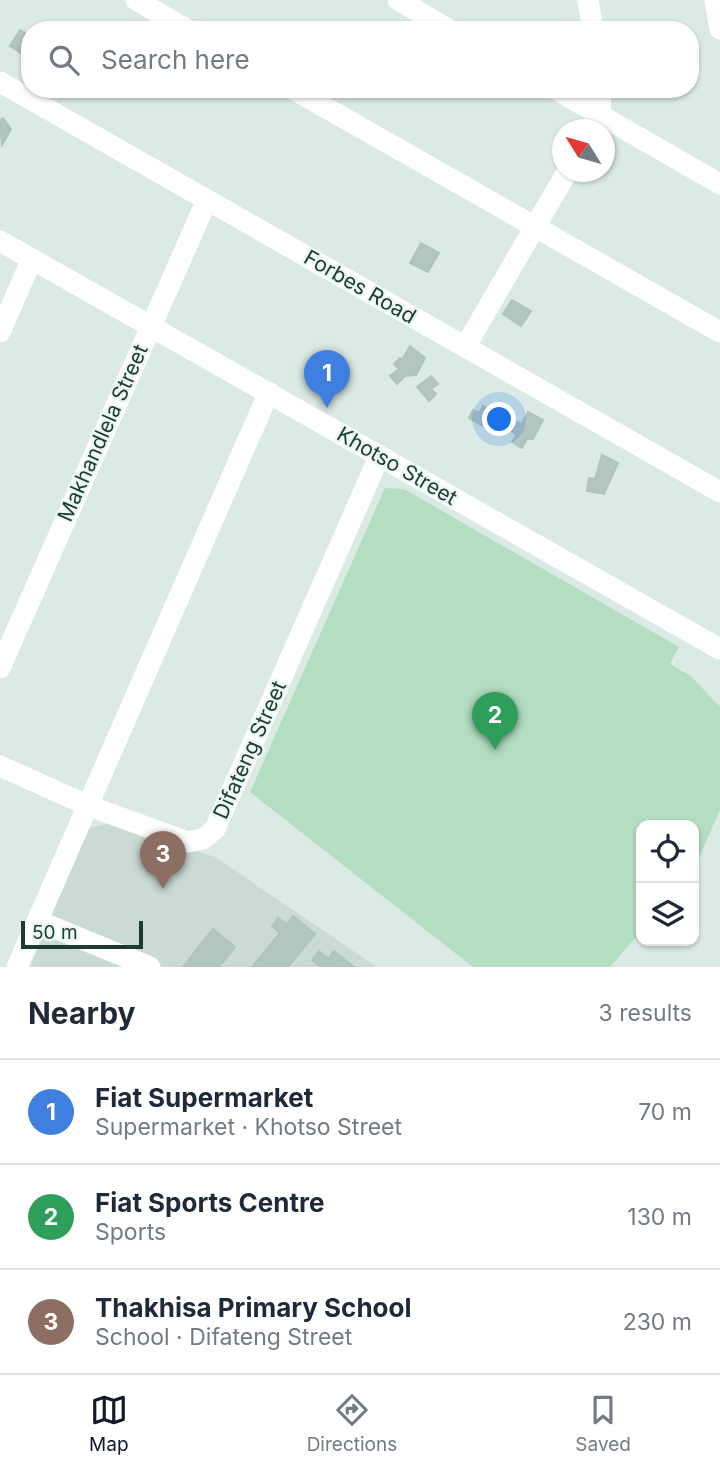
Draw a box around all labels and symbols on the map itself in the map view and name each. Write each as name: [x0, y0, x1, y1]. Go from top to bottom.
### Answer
north arrow: [552, 119, 615, 182]
street label: Forbes Road: [300, 244, 421, 329]
street label: Makhandlela Street: [52, 340, 153, 525]
pin: 1: [304, 350, 350, 408]
your location: [482, 402, 516, 436]
street label: Khotso Street: [333, 421, 462, 510]
street label: Difateng Street: [208, 677, 291, 823]
pin: 2: [472, 692, 518, 750]
pin: 3: [140, 831, 186, 889]
scale bar: [21, 918, 144, 950]

